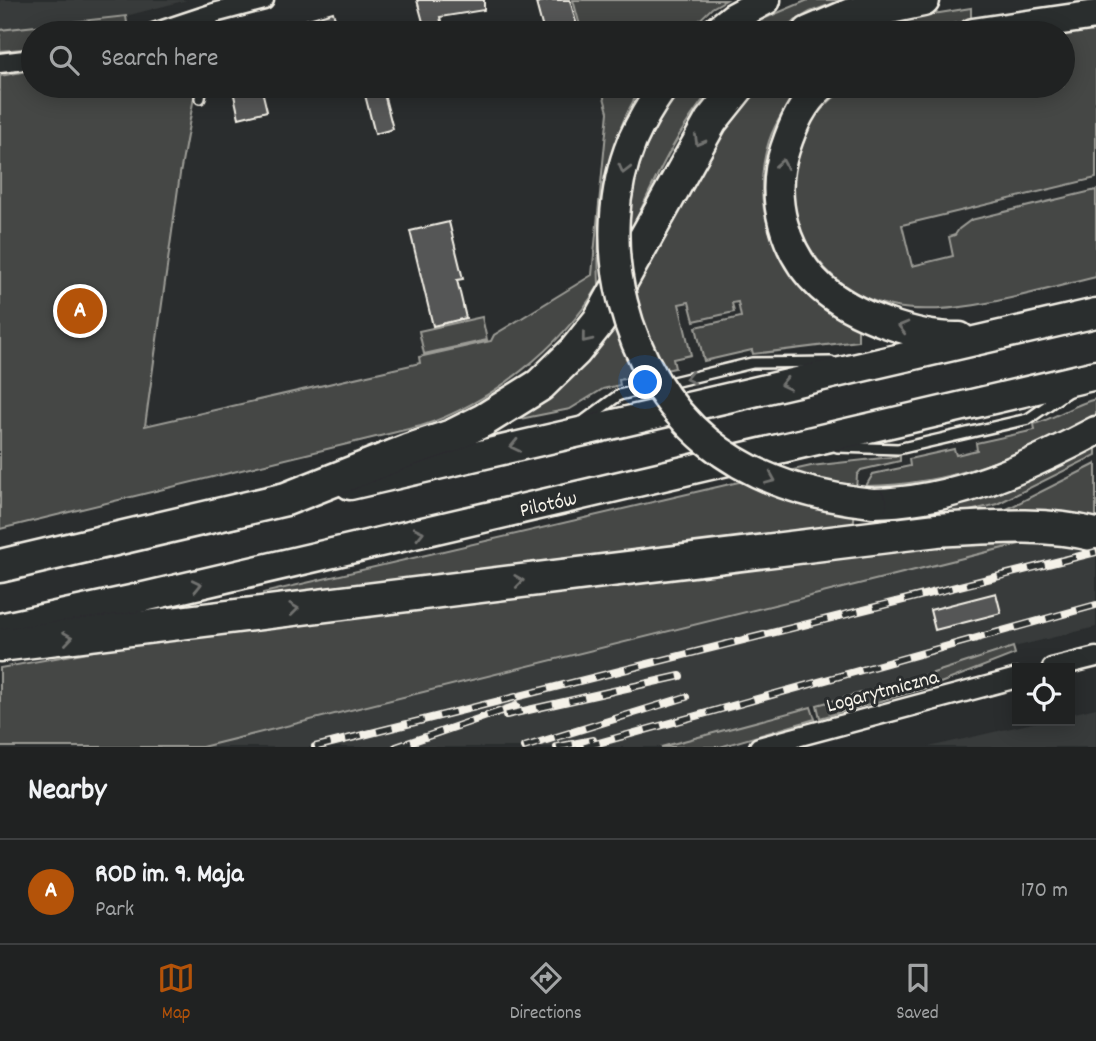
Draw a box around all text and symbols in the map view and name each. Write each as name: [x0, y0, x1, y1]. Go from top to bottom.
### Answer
search box: [21, 21, 1075, 98]
icon: search: [45, 41, 83, 79]
text: Search here: [101, 41, 219, 78]
one-way arrow: [694, 133, 707, 146]
one-way arrow: [774, 158, 789, 170]
one-way arrow: [618, 163, 632, 175]
pin: A: [57, 285, 103, 337]
one-way arrow: [897, 321, 909, 336]
one-way arrow: [581, 330, 594, 342]
your location: [628, 365, 662, 399]
one-way arrow: [684, 370, 696, 384]
one-way arrow: [779, 376, 791, 390]
one-way arrow: [509, 438, 521, 453]
one-way arrow: [764, 471, 777, 485]
street label: Pilotów: [517, 485, 580, 527]
one-way arrow: [413, 527, 425, 541]
one-way arrow: [513, 574, 525, 589]
one-way arrow: [191, 579, 203, 593]
one-way arrow: [288, 601, 299, 616]
one-way arrow: [62, 630, 74, 645]
street label: Logarytmiczna: [823, 663, 943, 722]
map controls: [1012, 663, 1075, 726]
button: locate: [1012, 663, 1075, 726]
text: Nearby: [28, 771, 106, 814]
text: ROD im. 9. Maja: [95, 857, 243, 894]
text: A: [45, 875, 57, 908]
text: 170 m: [1021, 875, 1068, 908]
text: Park: [95, 894, 134, 927]
tab: Map: [157, 959, 195, 1028]
tab: Directions: [510, 959, 582, 1028]
tab: Saved: [896, 959, 939, 1028]

